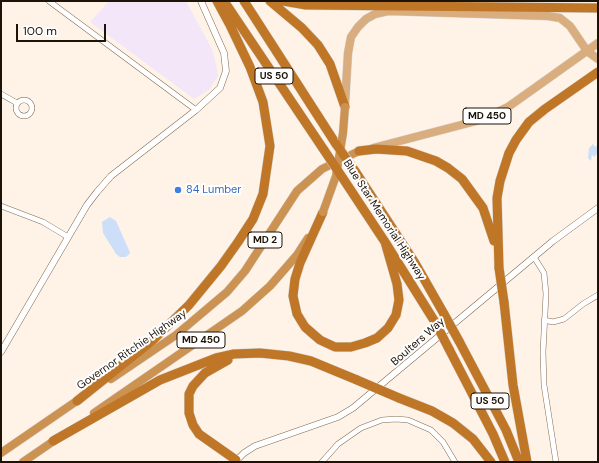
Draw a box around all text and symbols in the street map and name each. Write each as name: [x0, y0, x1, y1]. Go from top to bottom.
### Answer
scale bar: [18, 16, 108, 42]
text: 100 m: [23, 23, 57, 39]
road number: US 50: [255, 68, 293, 84]
road number: MD 450: [463, 108, 511, 124]
street label: Blue Star Memorial Highway: [340, 157, 428, 283]
place label: 84 Lumber: [186, 183, 241, 197]
marker: 84 Lumber: [173, 185, 183, 195]
road number: MD 2: [248, 232, 282, 248]
street label: Governor Ritchie Highway: [75, 307, 189, 393]
street label: Boulters Way: [388, 315, 448, 369]
road number: MD 450: [177, 332, 225, 348]
road number: US 50: [471, 393, 509, 409]

